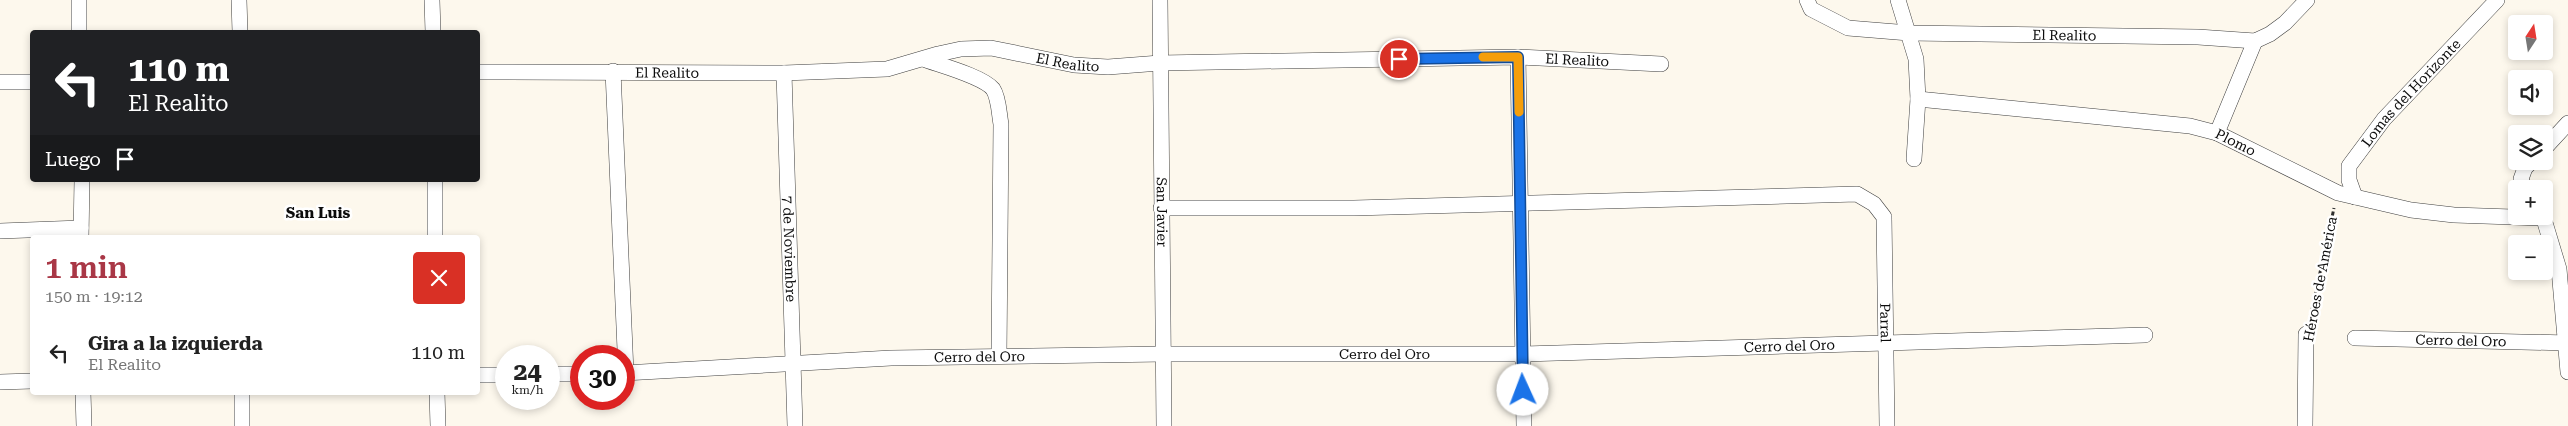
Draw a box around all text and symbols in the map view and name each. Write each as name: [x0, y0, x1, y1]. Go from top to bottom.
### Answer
north arrow: [2508, 15, 2552, 60]
map controls: [2508, 15, 2553, 280]
street label: El Realito: [2032, 27, 2097, 44]
street label: Lomas del Horizonte: [2358, 36, 2464, 150]
pin: [1378, 38, 1420, 80]
icon: arrive: [1385, 45, 1413, 73]
text: 110 m: [128, 49, 229, 90]
street label: El Realito: [1035, 49, 1100, 74]
icon: left: [45, 50, 110, 115]
street label: El Realito: [1545, 50, 1610, 69]
street label: El Realito: [635, 65, 699, 81]
button: sound: [2508, 70, 2553, 115]
text: El Realito: [128, 91, 229, 116]
street label: Plomo: [2213, 125, 2259, 159]
button: layers: [2508, 125, 2553, 170]
icon: arrive: [111, 145, 139, 173]
text: Luego: [45, 148, 101, 171]
street label: San Javier: [1154, 177, 1170, 247]
button: +: [2508, 180, 2553, 225]
street label: 7 de Noviembre: [780, 196, 799, 303]
district label: San Luis: [286, 204, 350, 222]
street label: Héroes de América: [2300, 215, 2340, 343]
button: −: [2508, 235, 2553, 280]
text: 1 min: [45, 250, 128, 285]
button: close: [413, 252, 465, 304]
text: 150 m · 19:12: [45, 287, 143, 306]
street label: Parral: [1877, 303, 1894, 343]
street label: Cerro del Oro: [2415, 331, 2507, 350]
text: Gira a la izquierda: [88, 332, 263, 355]
street label: Cerro del Oro: [1744, 336, 1835, 355]
icon: left: [45, 339, 73, 367]
text: 110 m: [411, 341, 465, 364]
speed limit sign: 30: [570, 345, 635, 410]
street label: Cerro del Oro: [1339, 346, 1430, 362]
street label: Cerro del Oro: [934, 348, 1025, 365]
text: El Realito: [88, 355, 161, 374]
text: 24: [513, 357, 542, 386]
position arrow: [1496, 363, 1548, 415]
text: km/h: [511, 383, 544, 397]

